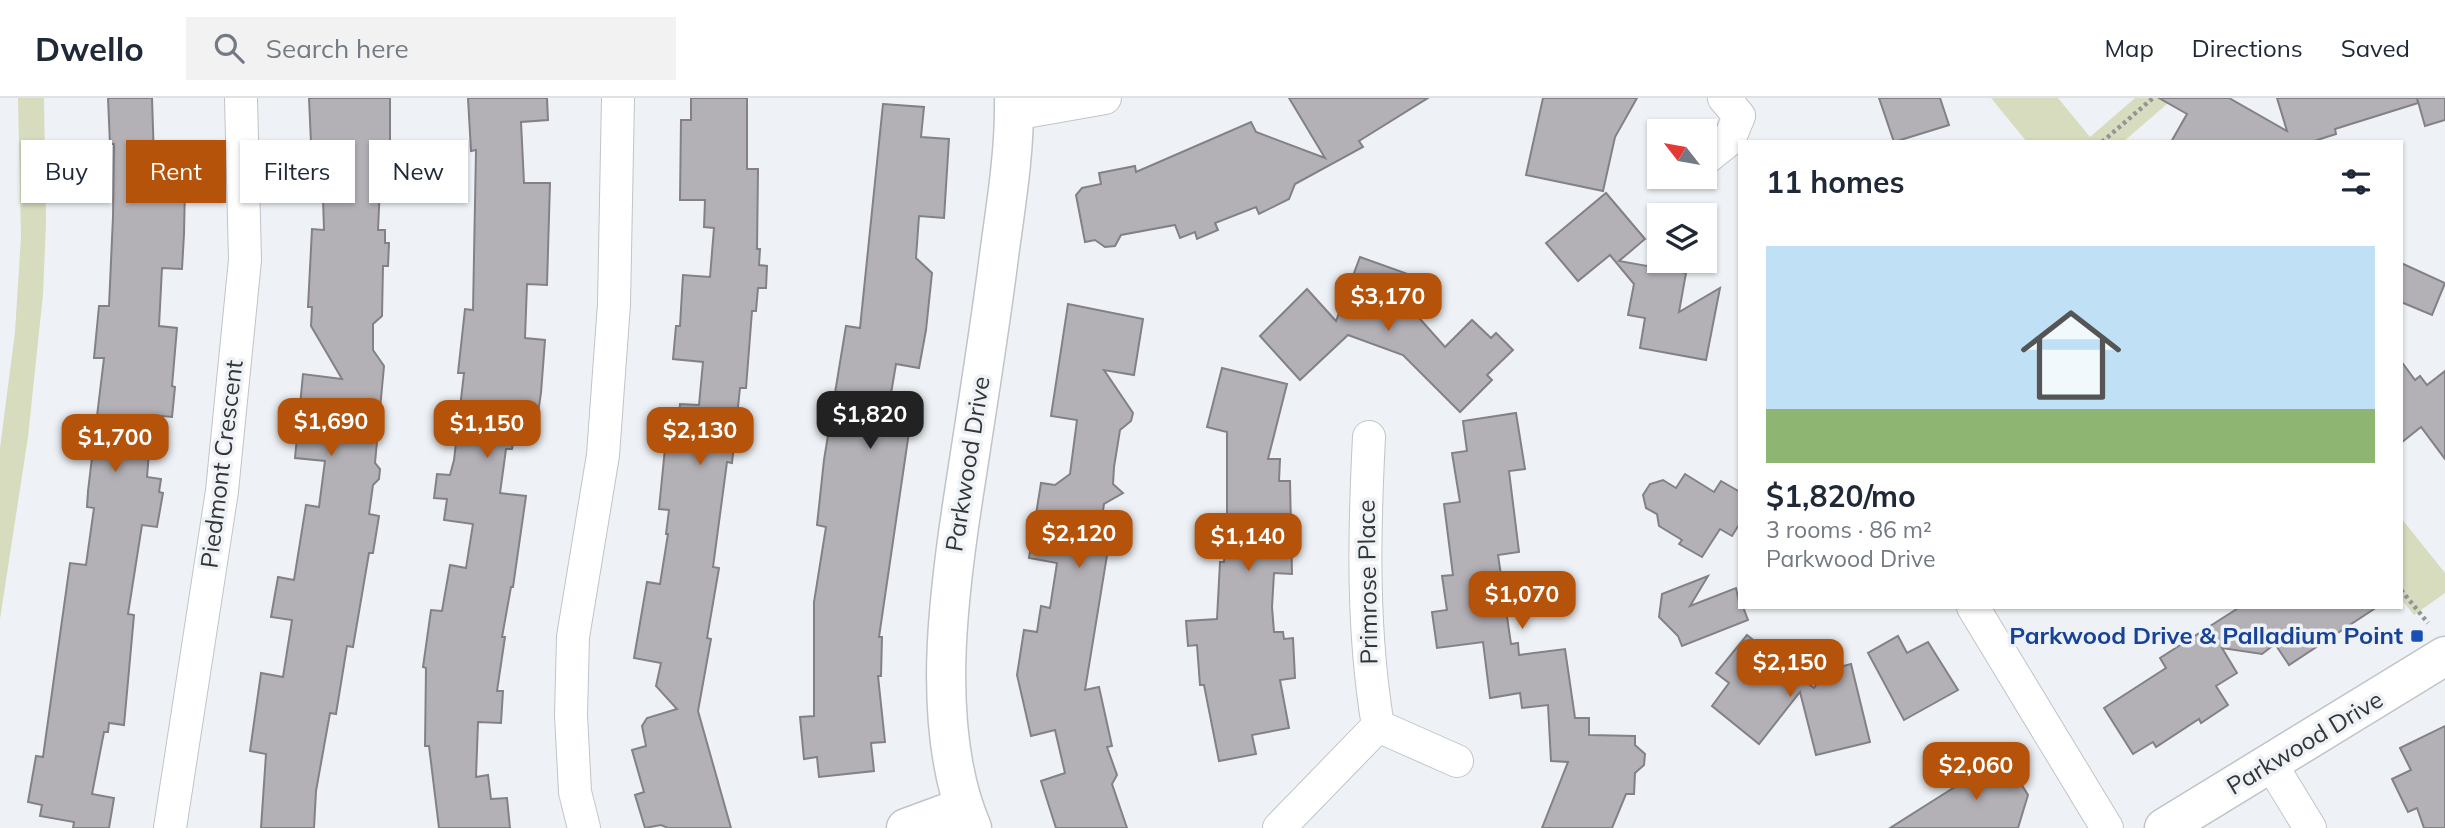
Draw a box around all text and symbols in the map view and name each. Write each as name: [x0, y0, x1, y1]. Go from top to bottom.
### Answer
search box: [186, 17, 676, 80]
text: Dwello: [35, 28, 144, 69]
icon: search: [210, 29, 248, 67]
text: Search here: [266, 32, 409, 65]
text: Map: [2104, 33, 2154, 63]
text: Directions: [2192, 33, 2303, 63]
text: Saved: [2341, 33, 2410, 63]
north arrow: [1647, 119, 1717, 189]
map controls: [1647, 119, 1717, 273]
chip: Buy: [21, 140, 112, 203]
chip: Rent: [126, 140, 226, 203]
chip: Filters: [240, 140, 355, 203]
chip: New: [369, 140, 468, 203]
text: 11 homes: [1766, 163, 1905, 201]
icon: filters: [2337, 163, 2375, 201]
button: layers: [1647, 203, 1717, 273]
pin: $3,170: [1331, 274, 1445, 333]
text: $3,170: [1351, 281, 1425, 310]
icon: home: [2008, 292, 2134, 418]
street label: Piedmont Crescent: [193, 358, 249, 570]
street label: Parkwood Drive: [938, 374, 996, 554]
pin: $1,820: [813, 392, 927, 451]
pin: $1,690: [274, 398, 388, 458]
text: $1,820: [833, 399, 907, 428]
pin: $1,150: [430, 400, 544, 460]
text: $1,690: [294, 406, 368, 435]
text: $1,150: [450, 408, 524, 437]
pin: $2,130: [643, 408, 757, 467]
pin: $1,700: [58, 414, 172, 474]
text: $2,130: [663, 415, 737, 444]
text: $1,700: [78, 422, 152, 451]
text: $1,820/mo: [1766, 477, 1916, 515]
street label: Primrose Place: [1351, 499, 1383, 665]
pin: $2,120: [1022, 510, 1136, 570]
pin: $1,140: [1191, 514, 1305, 573]
text: 3 rooms · 86 m²: [1766, 515, 1932, 544]
text: $2,120: [1042, 518, 1116, 547]
text: $1,140: [1211, 521, 1285, 550]
text: Parkwood Drive: [1766, 544, 1935, 573]
pin: $1,070: [1465, 572, 1579, 631]
text: $1,070: [1485, 579, 1559, 608]
place label: Parkwood Drive & Palladium Point: [2009, 620, 2403, 650]
marker: Parkwood Drive & Palladium Point: [2409, 628, 2425, 644]
pin: $2,150: [1733, 640, 1847, 699]
text: $2,150: [1753, 647, 1827, 676]
street label: Parkwood Drive: [2221, 684, 2388, 801]
pin: $2,060: [1919, 742, 2033, 802]
text: $2,060: [1939, 750, 2013, 779]

